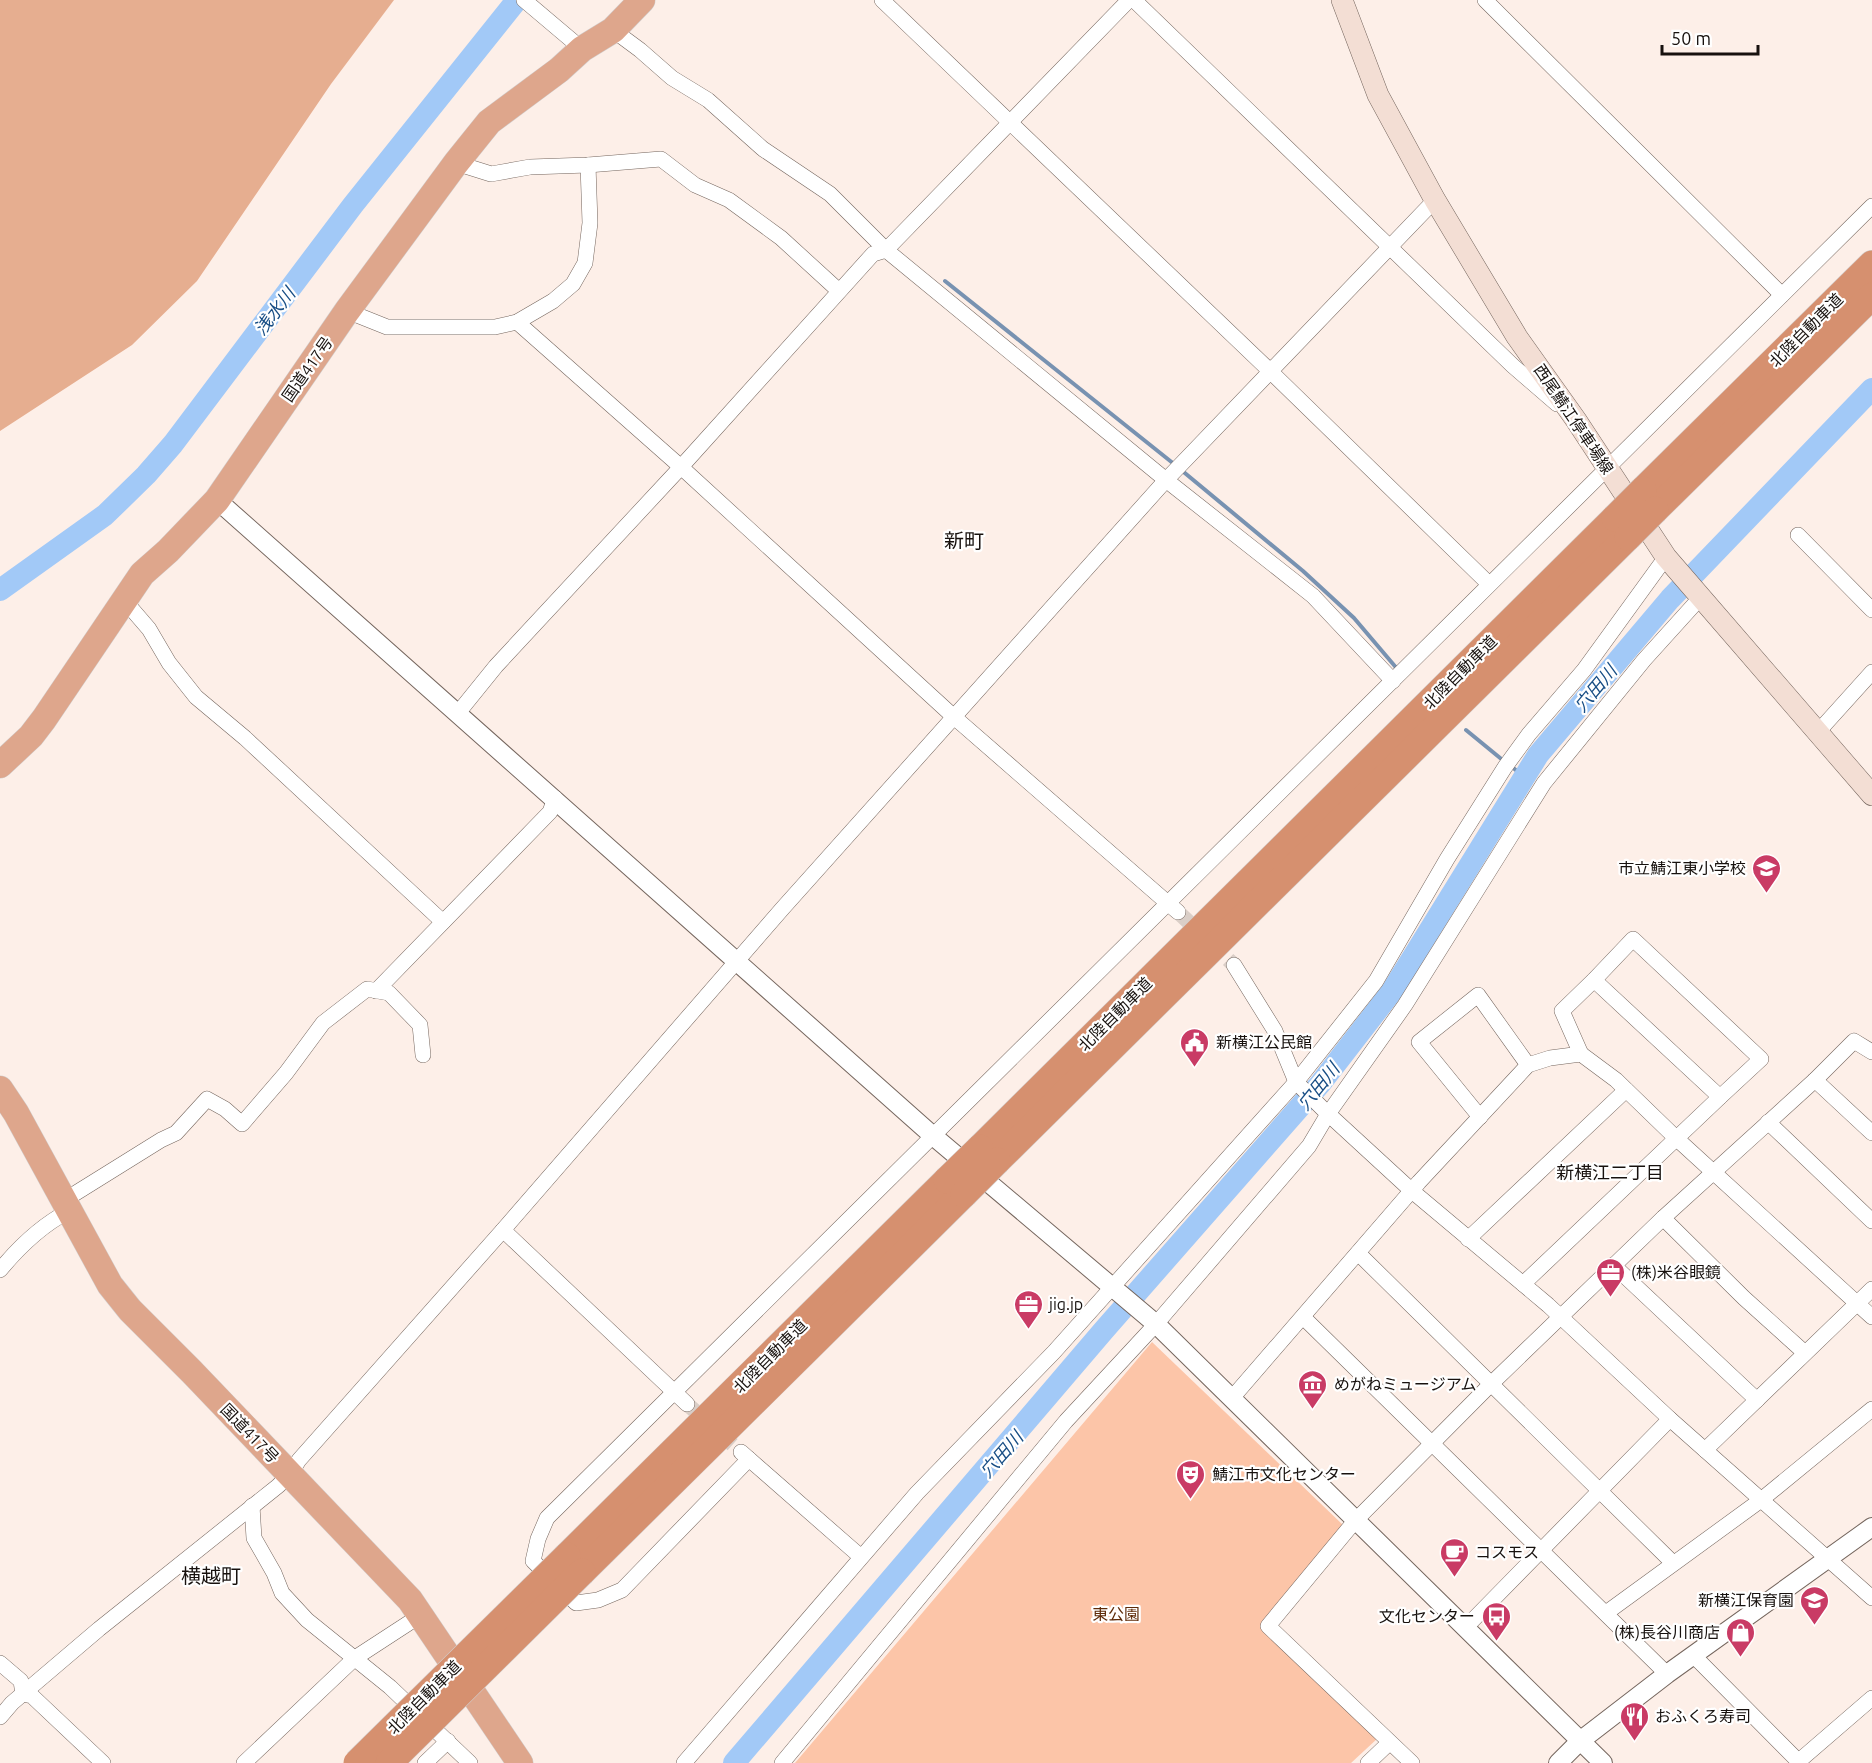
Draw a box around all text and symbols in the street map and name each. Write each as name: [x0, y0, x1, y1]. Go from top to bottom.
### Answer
scale bar: [1662, 18, 1758, 56]
text: 50 m: [1671, 28, 1711, 48]
water label: 浅水川: [249, 282, 300, 338]
street label: 北陸自動車道: [1766, 290, 1846, 370]
street label: 国道417号: [278, 333, 336, 405]
street label: 西尾鯖江停車場線: [1531, 361, 1617, 477]
district label: 新町: [944, 529, 984, 552]
street label: 北陸自動車道: [1420, 632, 1500, 712]
water label: 穴田川: [1570, 659, 1621, 715]
school or university icon: 市立鯖江東小学校: [1751, 852, 1783, 894]
place label: 市立鯖江東小学校: [1618, 859, 1746, 877]
street label: 北陸自動車道: [1075, 974, 1155, 1054]
public building icon: 新横江公民館: [1179, 1026, 1211, 1068]
place label: 新横江公民館: [1216, 1033, 1312, 1051]
water label: 穴田川: [1293, 1057, 1344, 1113]
district label: 新横江二丁目: [1556, 1162, 1664, 1182]
office icon: (株)米谷眼鏡: [1594, 1256, 1626, 1298]
place label: (株)米谷眼鏡: [1631, 1263, 1721, 1282]
office icon: jig.jp: [1012, 1288, 1044, 1330]
place label: jig.jp: [1047, 1295, 1083, 1313]
street label: 北陸自動車道: [730, 1316, 810, 1396]
museum icon: めがねミュージアム: [1297, 1368, 1329, 1410]
place label: めがねミュージアム: [1334, 1375, 1477, 1393]
street label: 国道417号: [217, 1400, 283, 1466]
water label: 穴田川: [976, 1426, 1028, 1481]
theatre icon: 鯖江市文化センター: [1175, 1458, 1207, 1500]
place label: 鯖江市文化センター: [1212, 1465, 1356, 1483]
cafe icon: コスモス: [1438, 1536, 1470, 1578]
place label: コスモス: [1475, 1543, 1539, 1561]
district label: 横越町: [181, 1564, 241, 1587]
school or university icon: 新横江保育園: [1799, 1584, 1831, 1626]
place label: 新横江保育園: [1698, 1591, 1794, 1609]
bus stop icon: 文化センター: [1480, 1600, 1512, 1642]
park label: 東公園: [1092, 1605, 1140, 1623]
place label: 文化センター: [1379, 1607, 1475, 1625]
shop icon: (株)長谷川商店: [1725, 1616, 1757, 1658]
place label: (株)長谷川商店: [1614, 1623, 1720, 1642]
street label: 北陸自動車道: [384, 1657, 464, 1737]
restaurant icon: おふくろ寿司: [1618, 1700, 1650, 1742]
place label: おふくろ寿司: [1655, 1707, 1751, 1725]

